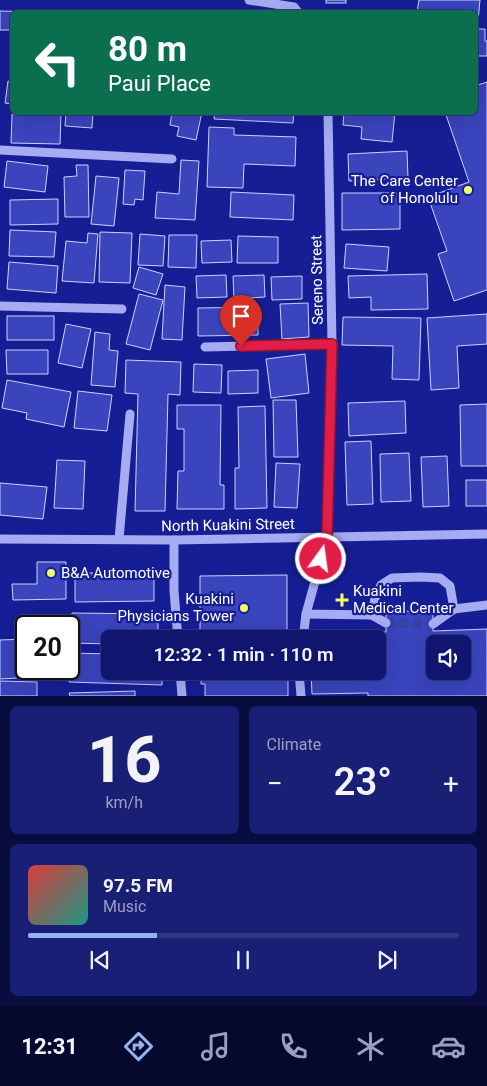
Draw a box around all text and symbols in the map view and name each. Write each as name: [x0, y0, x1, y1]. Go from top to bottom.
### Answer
text: 80 m: [108, 29, 187, 70]
icon: left: [25, 30, 90, 95]
text: Paui Place: [108, 71, 211, 96]
place label: The Care Center of Honolulu: [351, 172, 458, 207]
marker: The Care Center of Honolulu: [462, 184, 474, 196]
street label: Sereno Street: [307, 235, 327, 325]
pin: [220, 295, 262, 346]
icon: arrive: [227, 302, 255, 330]
street label: North Kuakini Street: [161, 515, 295, 535]
position arrow: [294, 532, 346, 584]
place label: B&A Automotive: [61, 564, 170, 582]
marker: B&A Automotive: [45, 567, 57, 579]
place label: Kuakini Medical Center: [353, 582, 453, 617]
place label: Kuakini Physicians Tower: [118, 590, 234, 625]
marker: Kuakini Medical Center: [335, 593, 349, 607]
marker: Kuakini Physicians Tower: [238, 602, 250, 614]
speed limit sign: 20: [15, 615, 80, 680]
map controls: [426, 635, 471, 680]
button: sound: [426, 635, 471, 680]
text: 12:32 · 1 min · 110 m: [153, 643, 334, 666]
text: 16: [87, 722, 162, 798]
text: Climate: [267, 735, 321, 754]
text: 23°: [334, 760, 392, 804]
text: −: [267, 767, 283, 800]
text: +: [443, 767, 459, 800]
text: km/h: [105, 793, 143, 812]
text: 97.5 FM: [103, 874, 173, 897]
text: Music: [103, 897, 146, 916]
icon: previous: [86, 946, 114, 974]
icon: pause: [229, 946, 257, 974]
icon: next: [373, 946, 401, 974]
icon: directions: [121, 1029, 156, 1064]
icon: music: [198, 1029, 233, 1064]
icon: phone: [276, 1029, 311, 1064]
icon: climate: [353, 1029, 388, 1064]
icon: car: [431, 1029, 466, 1064]
text: 12:31: [21, 1034, 78, 1059]

